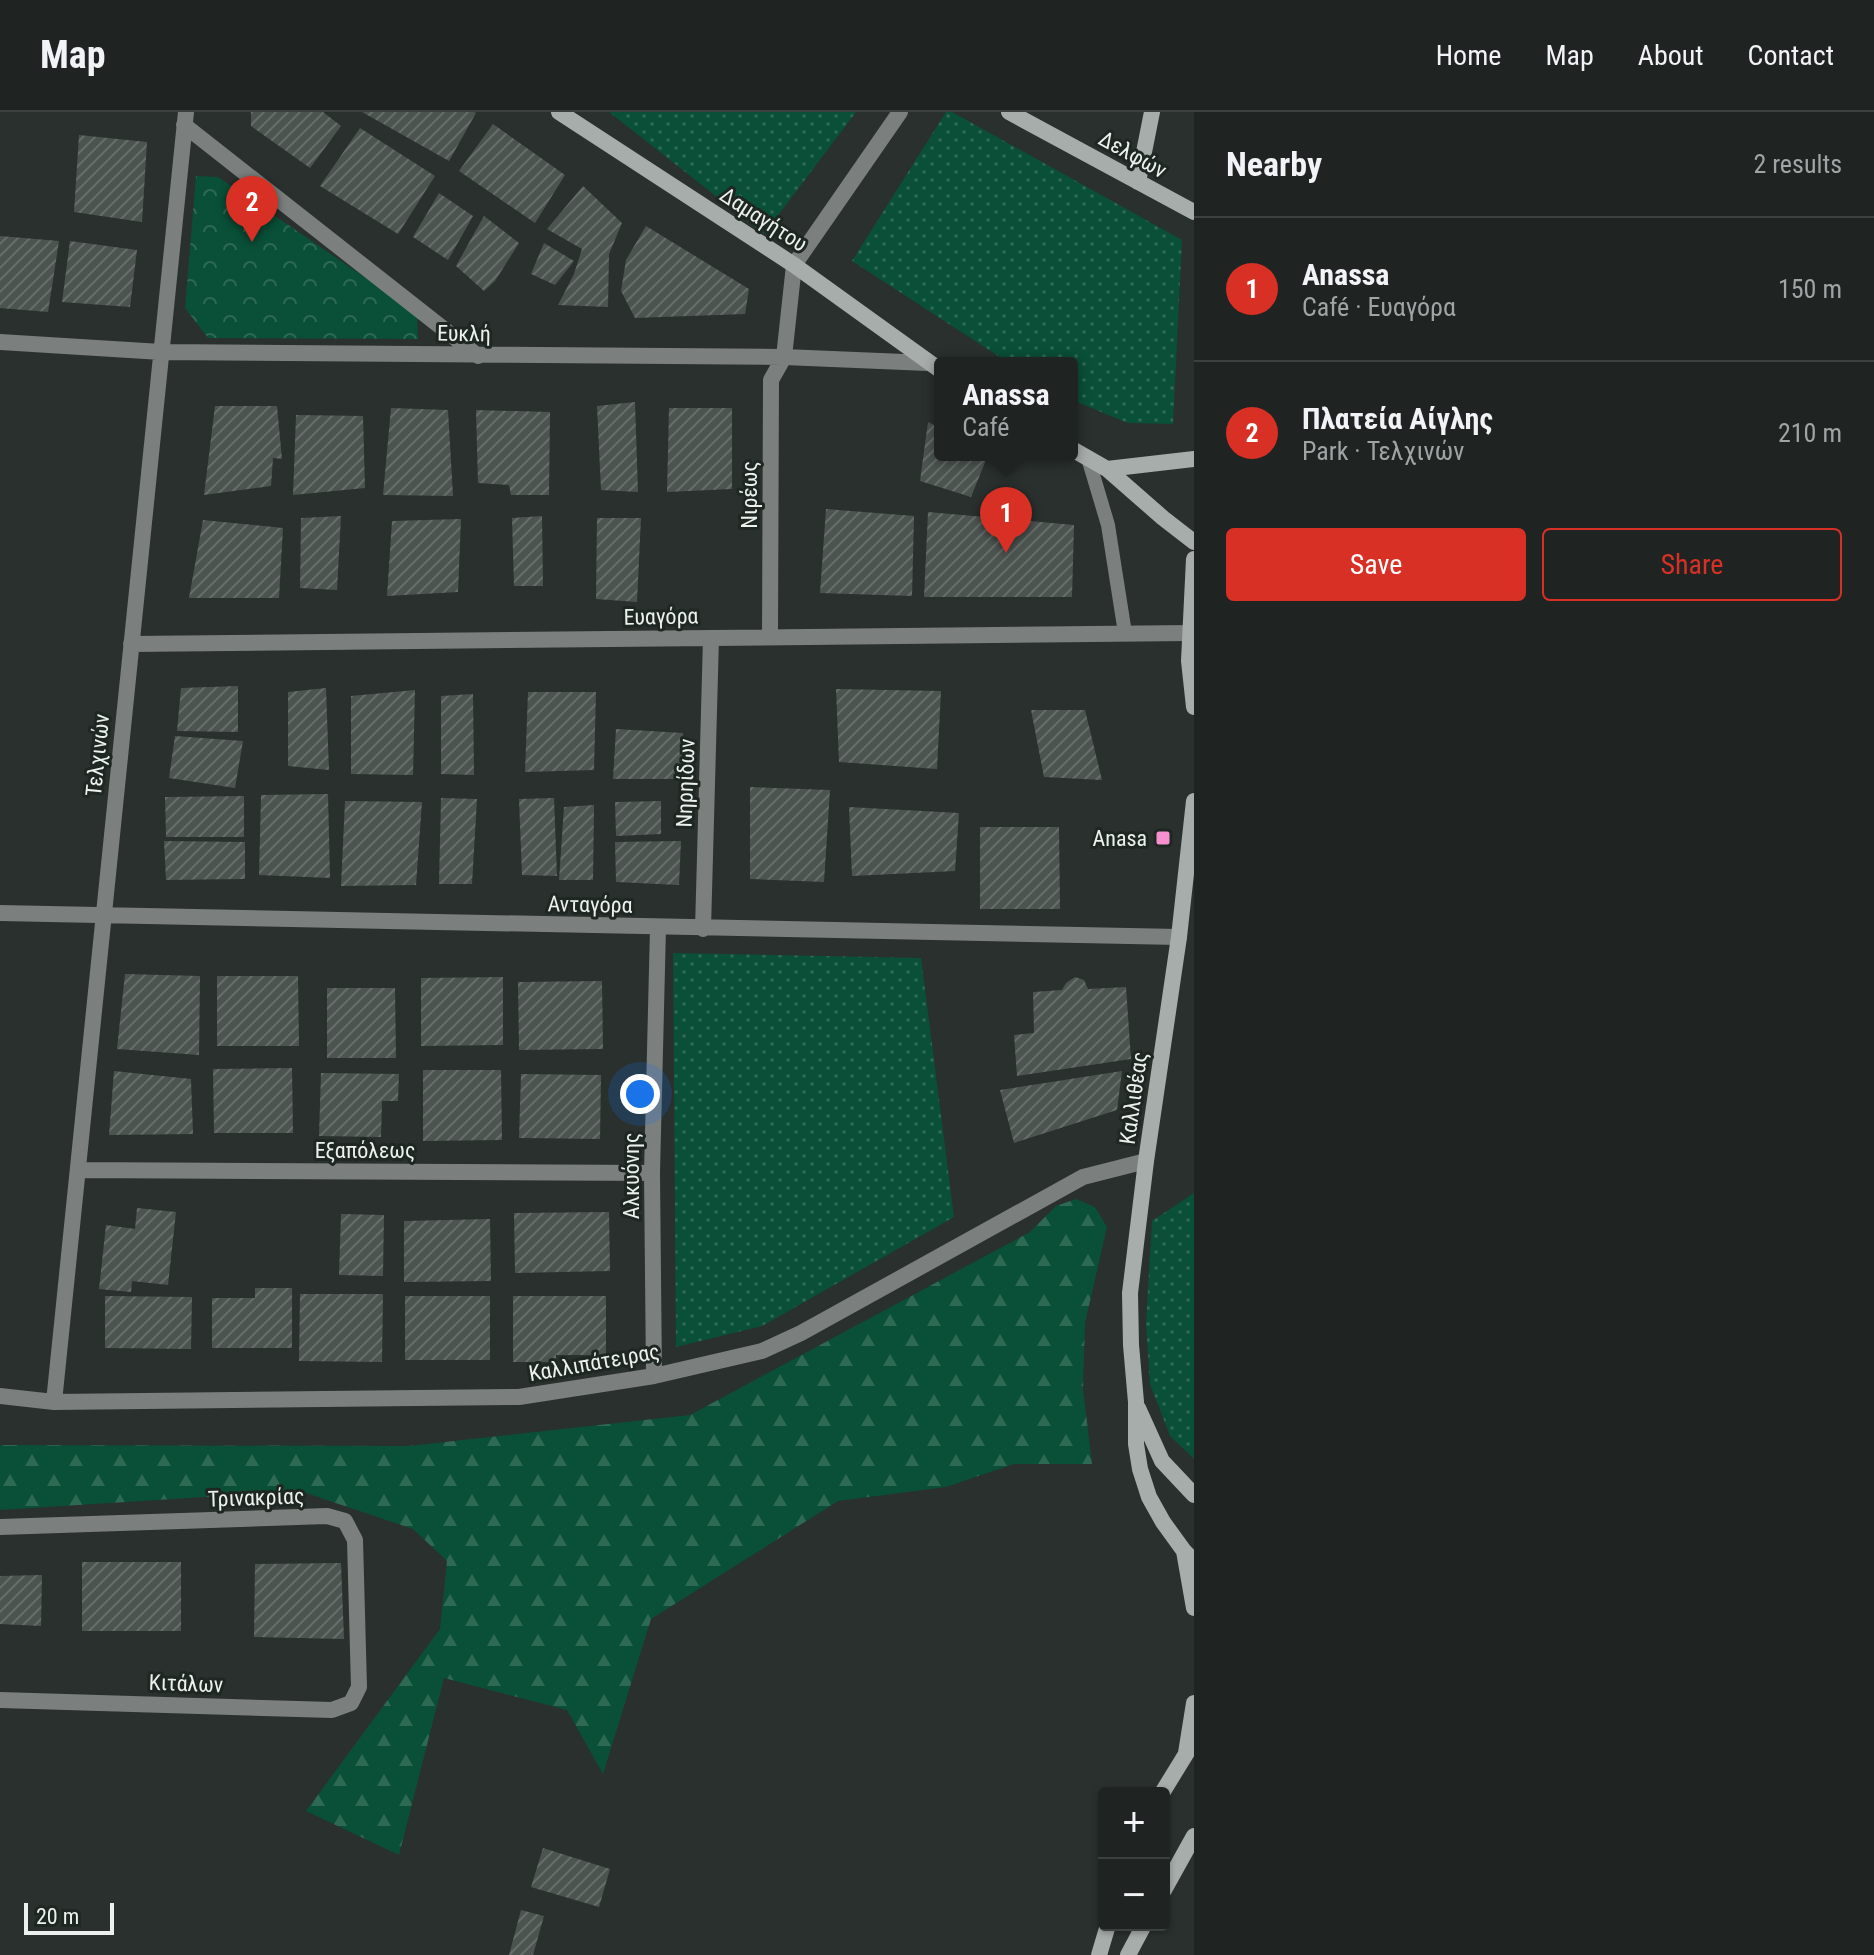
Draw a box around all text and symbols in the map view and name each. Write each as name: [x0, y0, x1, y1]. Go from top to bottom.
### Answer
text: Map: [40, 33, 106, 77]
text: Home: [1436, 39, 1501, 72]
text: Map: [1545, 39, 1594, 72]
text: About: [1638, 39, 1704, 72]
text: Contact: [1748, 39, 1834, 72]
street label: Δελφών: [1095, 126, 1171, 183]
text: Nearby: [1226, 144, 1322, 184]
text: 2 results: [1753, 149, 1842, 179]
pin: 2: [226, 176, 278, 242]
street label: Δαμαγήτου: [716, 182, 812, 257]
text: Anassa: [1302, 257, 1390, 292]
text: 1: [1245, 274, 1259, 304]
text: 150 m: [1778, 274, 1842, 304]
text: Café · Ευαγόρα: [1302, 292, 1456, 322]
street label: Ευκλή: [437, 321, 491, 346]
popup: [934, 357, 1078, 461]
text: Anassa: [962, 377, 1050, 412]
text: Πλατεία Αίγλης: [1302, 401, 1493, 436]
text: Café: [962, 412, 1010, 442]
text: 2: [1245, 418, 1259, 448]
text: 210 m: [1778, 418, 1842, 448]
text: Park · Τελχινών: [1302, 436, 1464, 466]
street label: Νιρέως: [737, 461, 762, 529]
pin: 1: [980, 487, 1032, 553]
button: Save: [1226, 528, 1526, 601]
button: Share: [1542, 528, 1842, 601]
street label: Ευαγόρα: [623, 603, 699, 630]
street label: Τελχινών: [81, 713, 114, 797]
street label: Νηρηίδων: [671, 738, 700, 828]
place label: Anasa: [1093, 826, 1147, 851]
marker: Anasa: [1154, 829, 1172, 847]
street label: Ανταγόρα: [547, 891, 633, 918]
street label: Καλλιθέας: [1115, 1050, 1152, 1146]
your location: [620, 1074, 660, 1114]
street label: Αλκυόνης: [619, 1133, 644, 1219]
street label: Εξαπόλεως: [315, 1138, 415, 1163]
street label: Καλλιπάτειρας: [527, 1339, 661, 1386]
street label: Τρινακρίας: [207, 1483, 305, 1512]
street label: Κιτάλων: [148, 1670, 224, 1697]
map controls: [1098, 1787, 1170, 1931]
button: +: [1098, 1787, 1170, 1859]
button: −: [1098, 1859, 1170, 1931]
scale bar: [24, 1899, 114, 1935]
text: 20 m: [36, 1904, 79, 1929]

